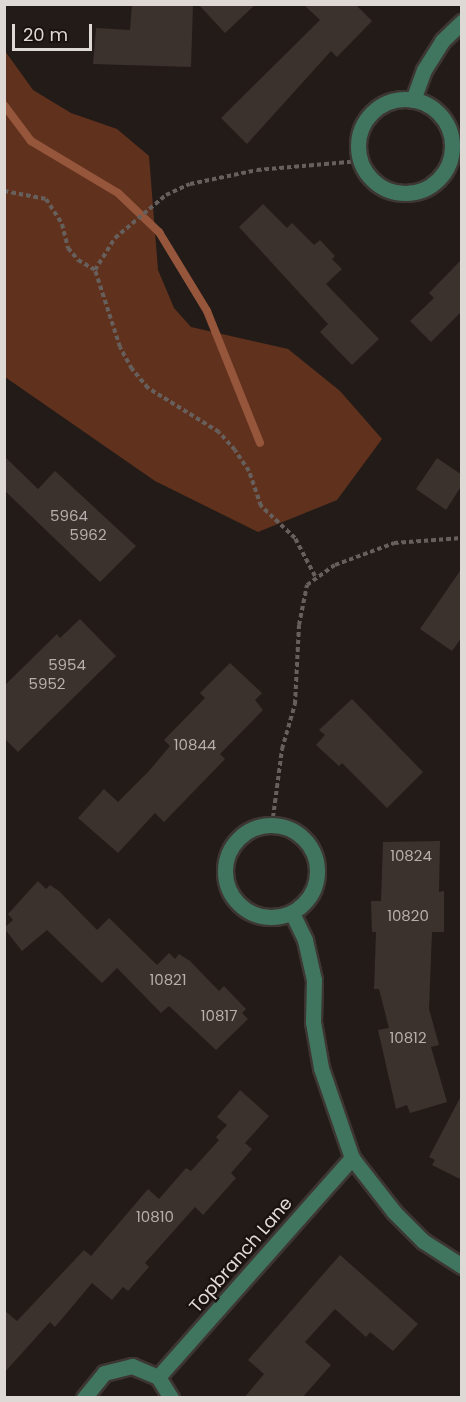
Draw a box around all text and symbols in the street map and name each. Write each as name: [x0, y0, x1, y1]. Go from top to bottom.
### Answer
scale bar: [15, 12, 94, 50]
text: 20 m: [23, 22, 68, 47]
house number: 5964: [50, 507, 88, 525]
house number: 5962: [69, 526, 107, 544]
house number: 5954: [48, 656, 86, 674]
house number: 5952: [29, 675, 65, 693]
house number: 10844: [174, 736, 216, 754]
house number: 10824: [390, 847, 432, 865]
house number: 10820: [387, 907, 429, 925]
house number: 10821: [149, 971, 187, 989]
house number: 10817: [201, 1007, 237, 1025]
house number: 10812: [389, 1029, 427, 1047]
street label: Topbranch Lane: [185, 1193, 297, 1317]
house number: 10810: [136, 1208, 174, 1226]

